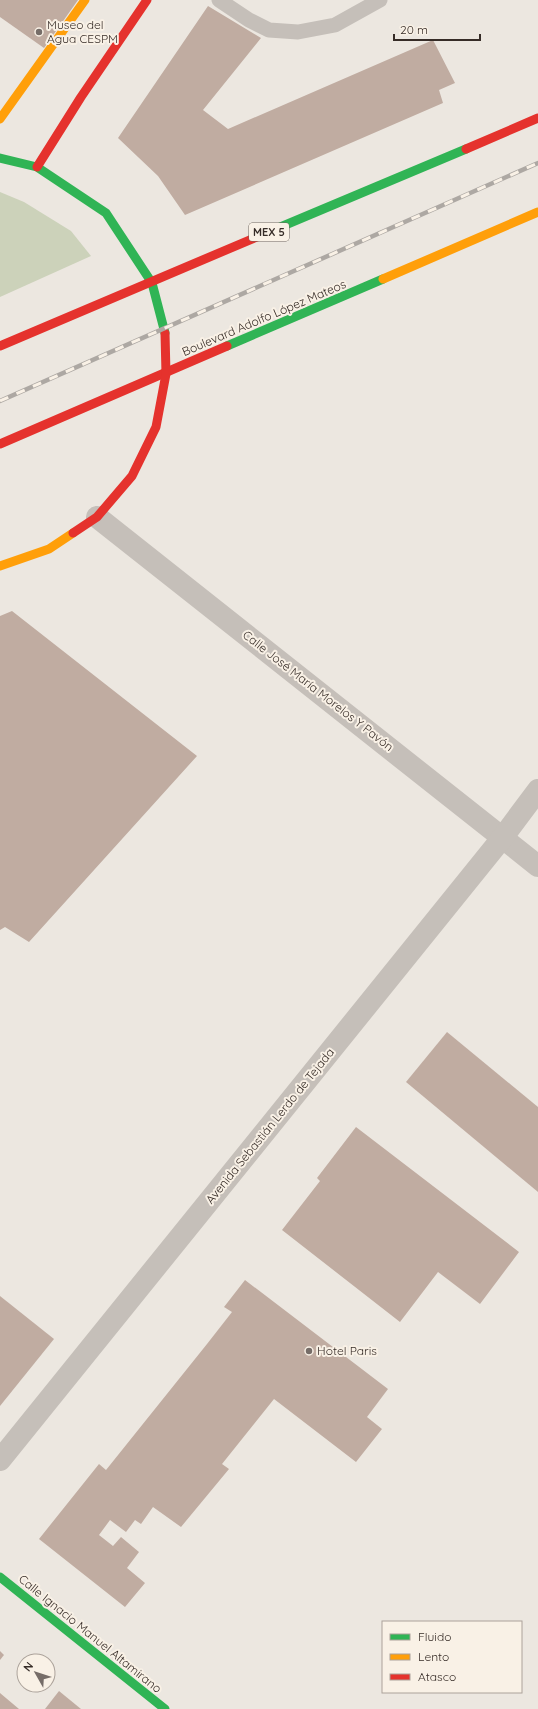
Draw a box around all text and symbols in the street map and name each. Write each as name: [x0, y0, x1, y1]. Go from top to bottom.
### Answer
scale bar: [394, 16, 480, 42]
place label: Museo del Agua CESPM: [47, 17, 118, 46]
text: 20 m: [400, 22, 428, 37]
marker: Museo del Agua CESPM: [34, 27, 44, 37]
road number: MEX 5: [249, 223, 289, 241]
street label: Boulevard Adolfo López Mateos: [180, 276, 348, 359]
street label: Calle José María Morelos Y Pavón: [240, 627, 397, 754]
street label: Avenida Sebastián Lerdo de Tejada: [202, 1045, 337, 1207]
place label: Hotel Paris: [317, 1343, 377, 1358]
marker: Hotel Paris: [304, 1346, 314, 1356]
street label: Calle Ignacio Manuel Altamirano: [16, 1571, 165, 1696]
legend: [382, 1621, 522, 1693]
text: Fluido: [418, 1629, 451, 1644]
text: Lento: [418, 1649, 449, 1664]
north arrow: [16, 1653, 56, 1693]
text: N: [20, 1659, 36, 1674]
text: Atasco: [418, 1669, 456, 1684]

